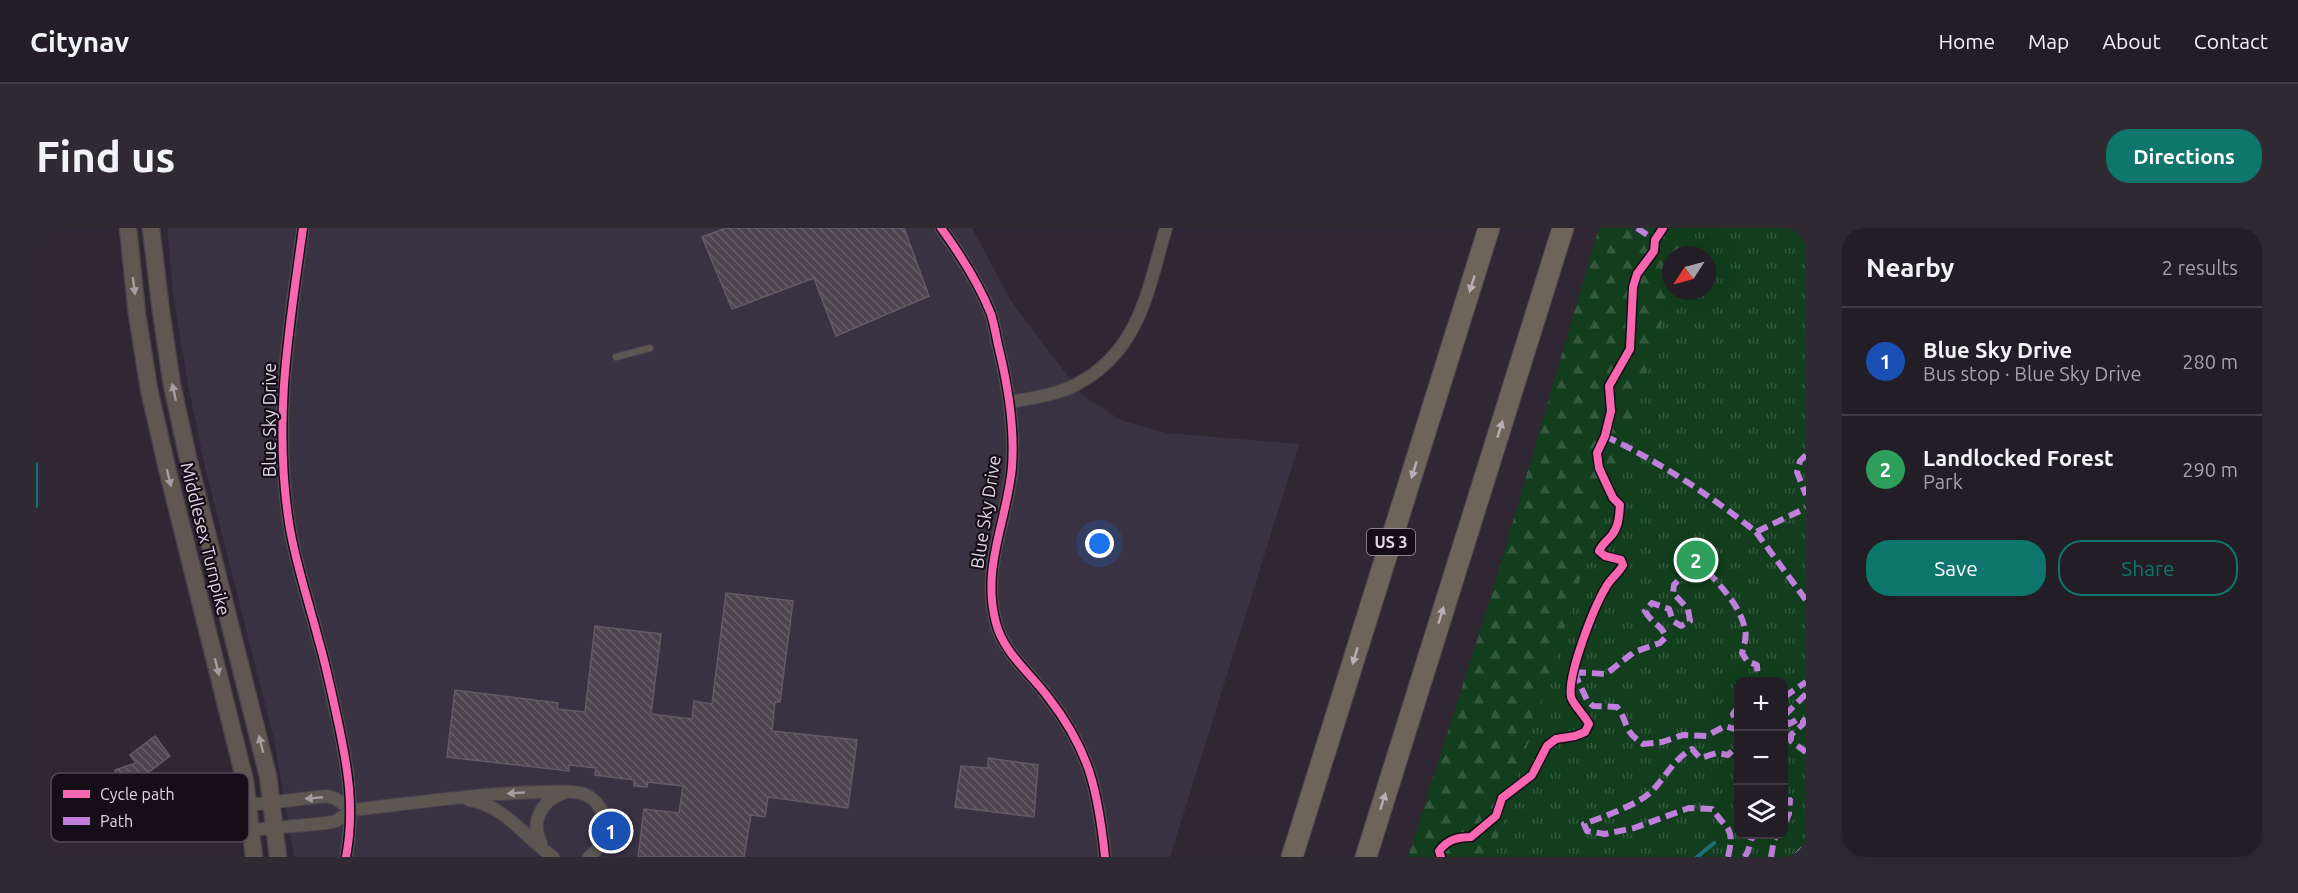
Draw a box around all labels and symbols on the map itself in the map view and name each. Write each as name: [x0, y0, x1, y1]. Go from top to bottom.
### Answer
north arrow: [1662, 246, 1716, 300]
one-way arrow: [1467, 275, 1476, 293]
one-way arrow: [129, 277, 138, 296]
street label: Blue Sky Drive: [259, 363, 279, 477]
one-way arrow: [169, 382, 178, 401]
one-way arrow: [1496, 420, 1505, 438]
street label: Blue Sky Drive: [966, 454, 1004, 570]
street label: Middlesex Turnpike: [177, 460, 235, 617]
one-way arrow: [1408, 461, 1418, 479]
one-way arrow: [165, 469, 175, 487]
your location: [1085, 529, 1114, 558]
road number: US 3: [1367, 529, 1415, 555]
pin: 2: [1676, 538, 1716, 582]
one-way arrow: [1437, 606, 1447, 624]
one-way arrow: [1350, 647, 1359, 665]
one-way arrow: [212, 658, 222, 676]
one-way arrow: [255, 735, 265, 754]
legend: [51, 773, 249, 842]
text: Cycle path: [100, 785, 175, 803]
one-way arrow: [507, 788, 526, 798]
one-way arrow: [1379, 792, 1388, 810]
one-way arrow: [305, 793, 324, 803]
pin: 1: [592, 808, 630, 854]
text: Path: [100, 812, 133, 830]

